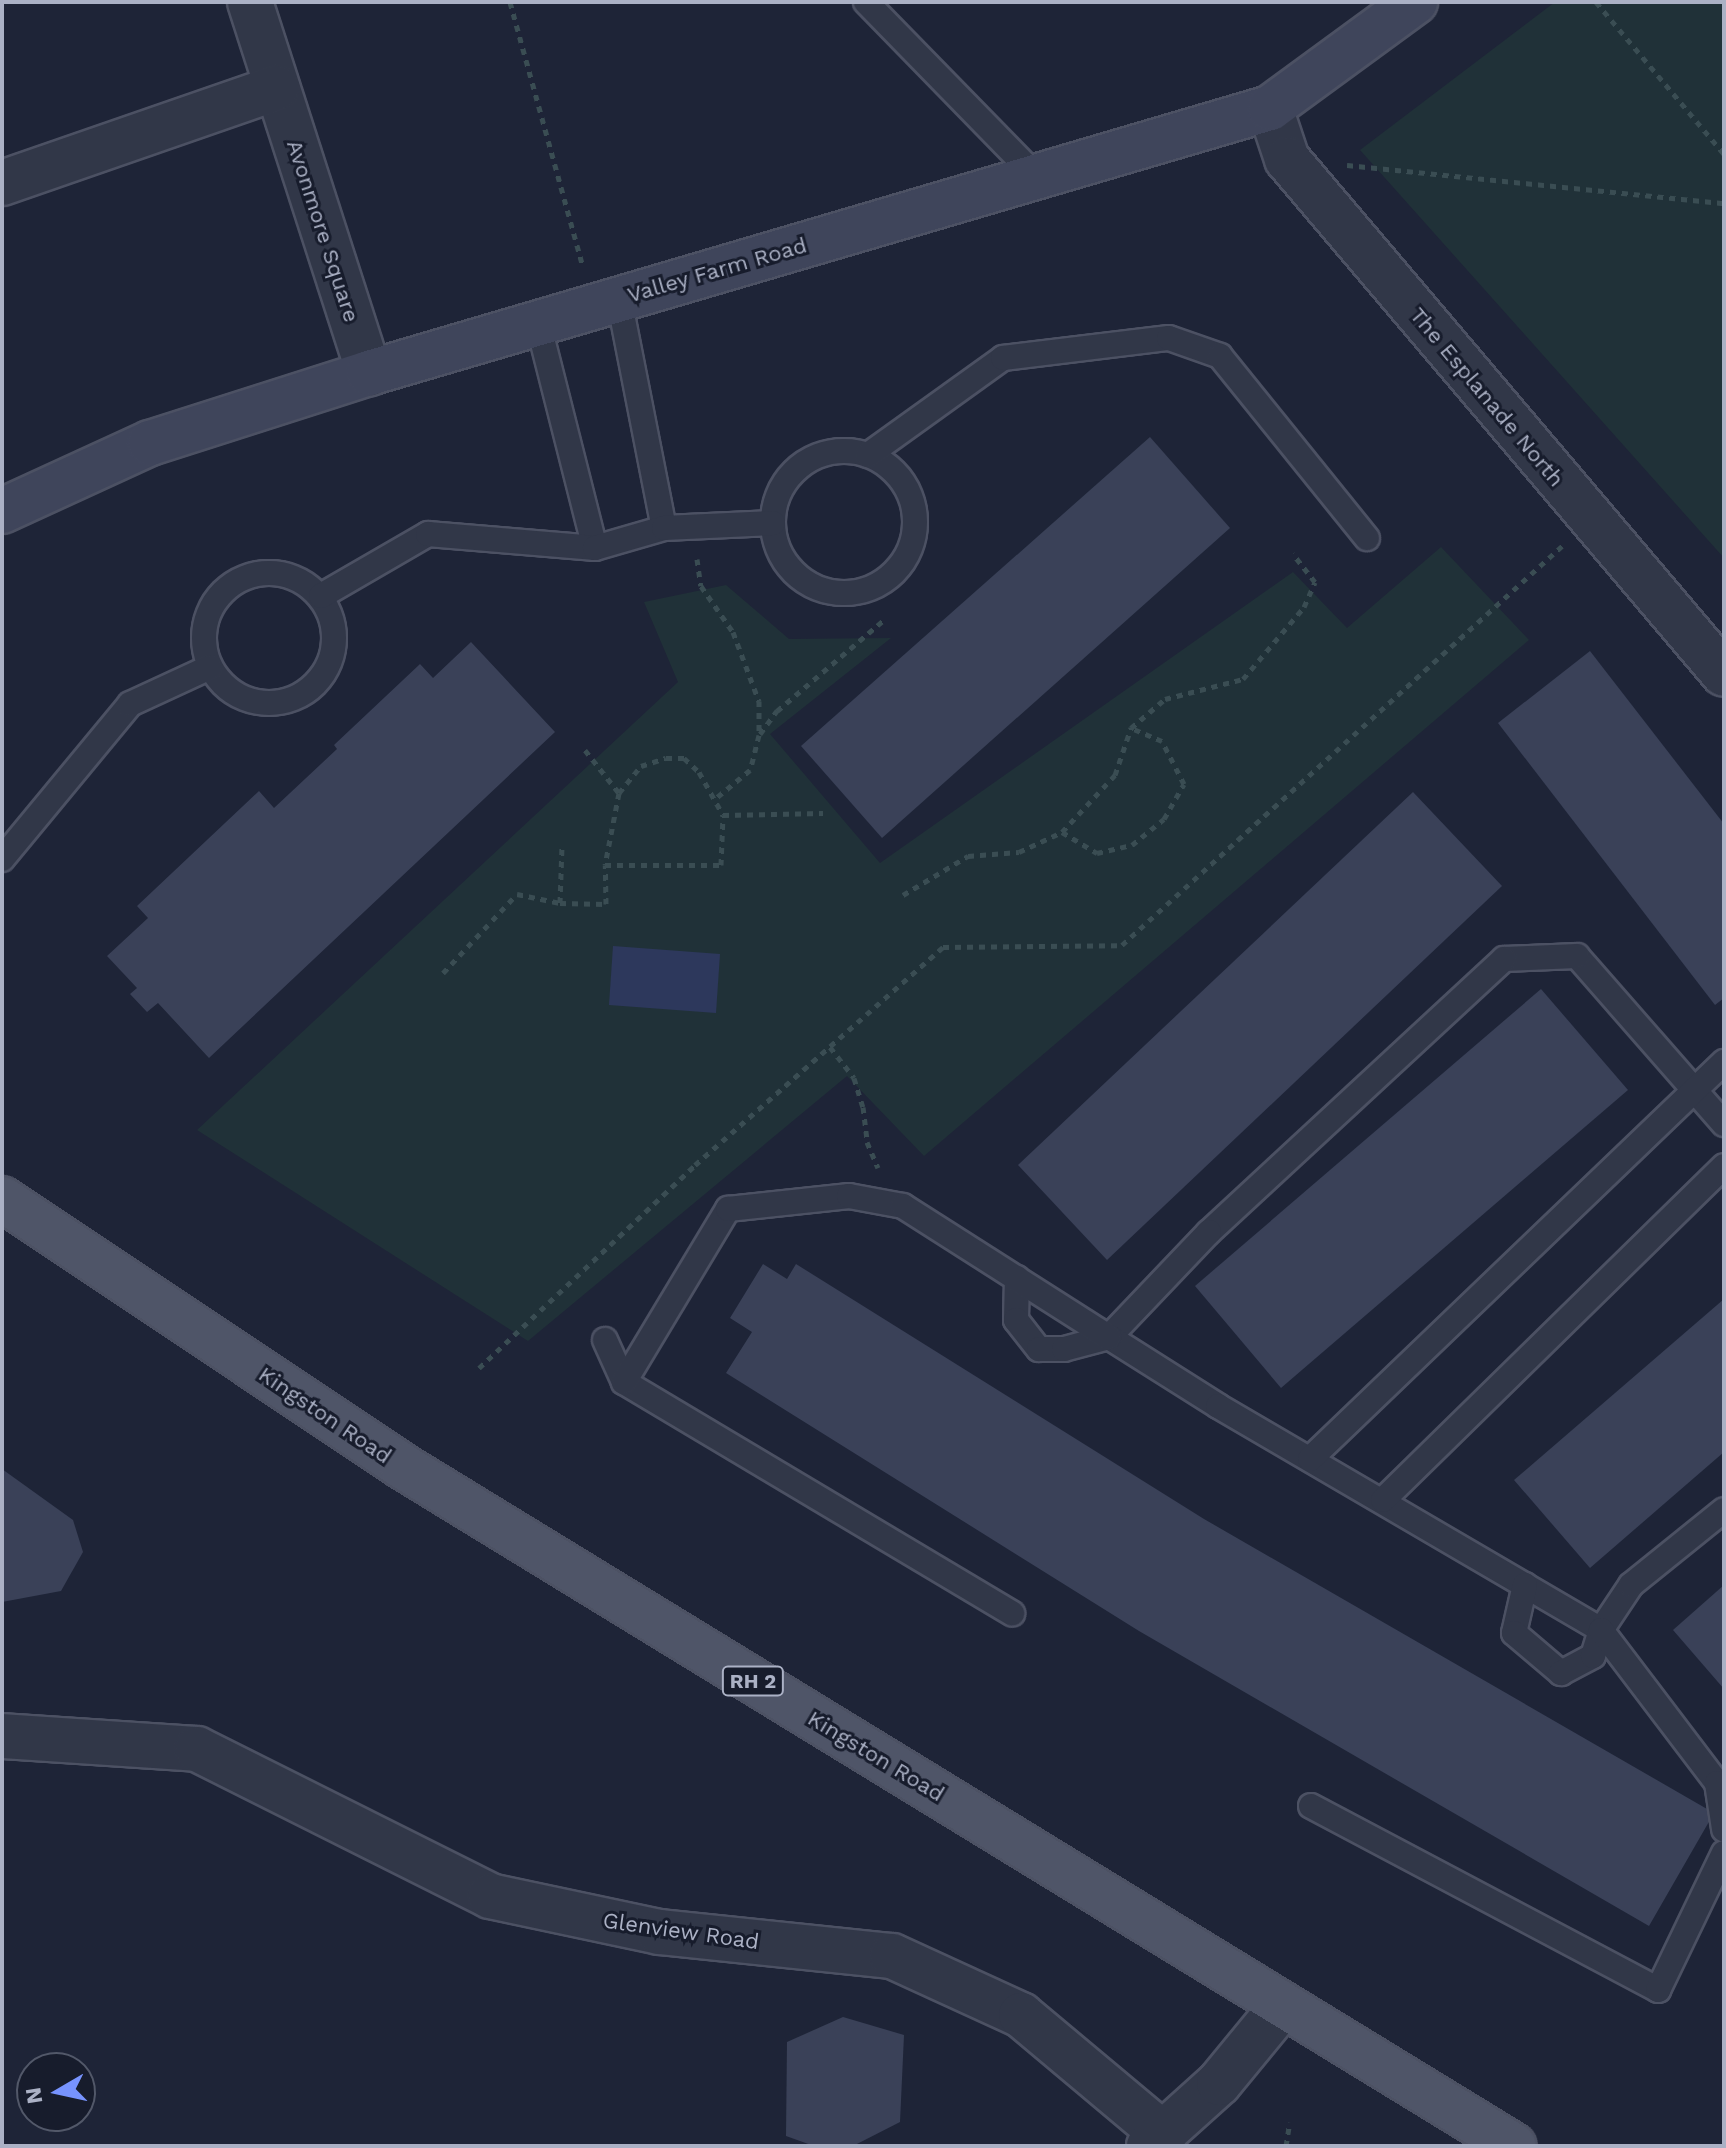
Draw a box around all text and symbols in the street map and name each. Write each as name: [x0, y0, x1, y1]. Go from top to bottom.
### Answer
street label: Avonmore Square: [281, 136, 365, 326]
street label: Valley Farm Road: [624, 232, 810, 308]
street label: The Esplanade North: [1404, 302, 1570, 492]
street label: Kingston Road: [254, 1361, 396, 1469]
road number: RH 2: [721, 1665, 785, 1697]
street label: Kingston Road: [803, 1705, 949, 1807]
street label: Glenview Road: [601, 1907, 761, 1955]
north arrow: [16, 2052, 96, 2132]
text: N: [20, 2086, 47, 2106]

